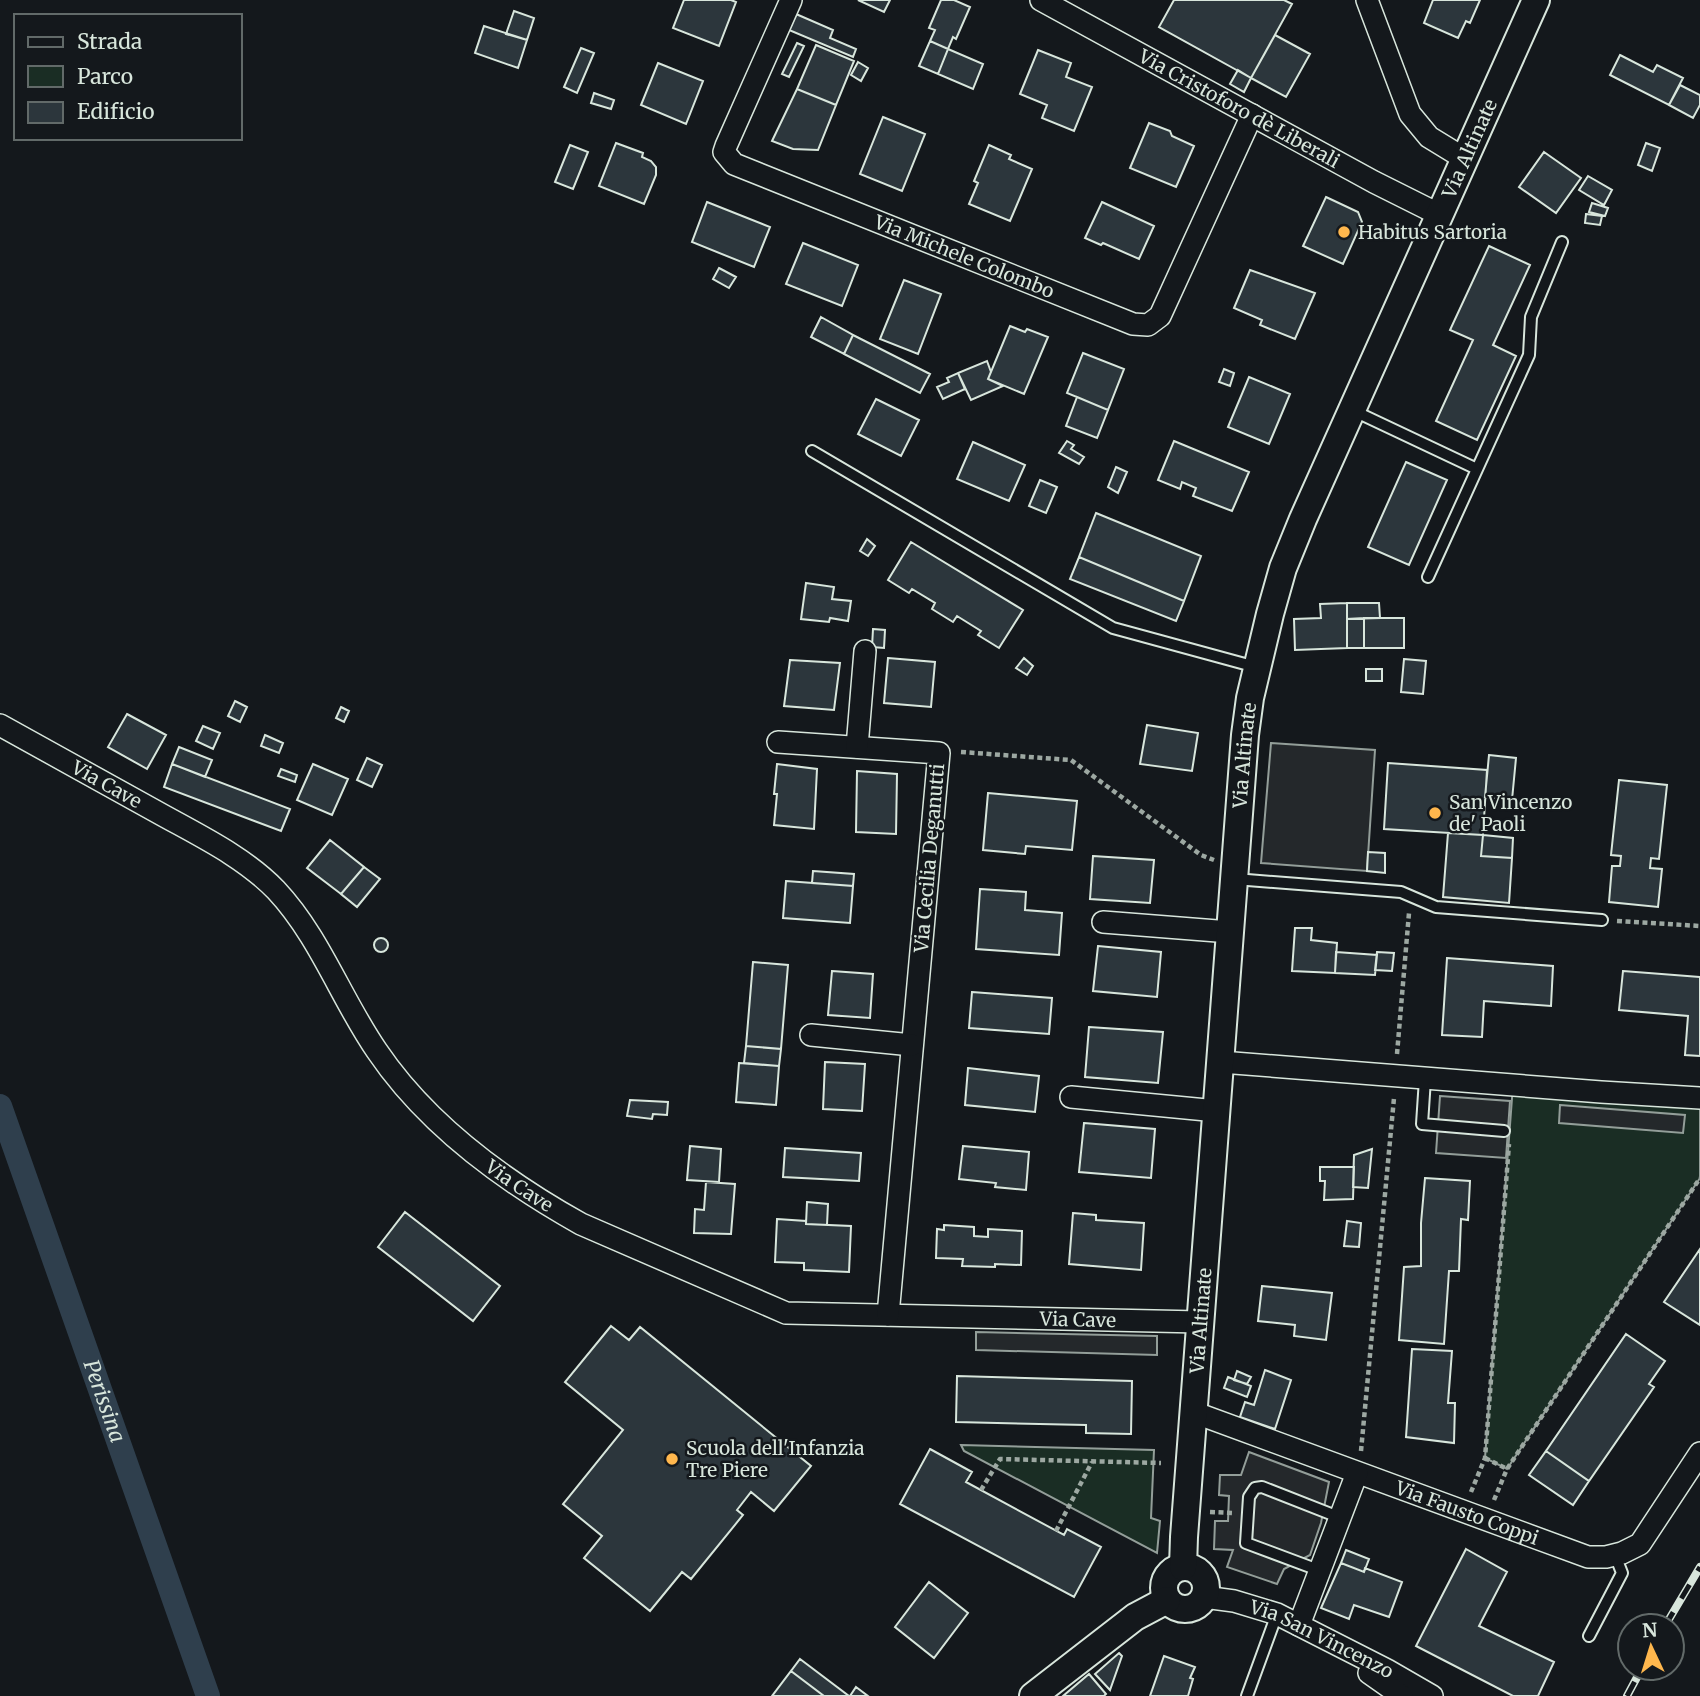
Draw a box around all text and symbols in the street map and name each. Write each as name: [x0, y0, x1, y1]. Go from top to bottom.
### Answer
legend: [14, 14, 242, 140]
text: Strada: [77, 28, 142, 55]
street label: Via Cristoforo dè Liberali: [1134, 43, 1344, 173]
text: Parco: [77, 63, 133, 90]
street label: Via Altinate: [1436, 95, 1502, 203]
text: Edificio: [77, 98, 154, 125]
street label: Via Michele Colombo: [870, 209, 1058, 303]
place label: Habitus Sartoria: [1358, 220, 1507, 244]
marker: Habitus Sartoria: [1336, 224, 1352, 240]
street label: Via Altinate: [1227, 701, 1261, 810]
street label: Via Cave: [67, 755, 146, 813]
street label: Via Cecilia Deganutti: [909, 762, 949, 955]
place label: San Vincenzo de' Paoli: [1449, 790, 1572, 836]
marker: San Vincenzo de' Paoli: [1427, 805, 1443, 821]
street label: Via Cave: [480, 1154, 558, 1217]
street label: Via Altinate: [1184, 1267, 1216, 1375]
street label: Via Cave: [1038, 1306, 1116, 1332]
water label: Perissina: [78, 1356, 132, 1446]
place label: Scuola dell'Infanzia Tre Piere: [686, 1436, 864, 1482]
marker: Scuola dell'Infanzia Tre Piere: [664, 1451, 680, 1467]
street label: Via Fausto Coppi: [1391, 1475, 1542, 1550]
street label: Via San Vincenzo: [1246, 1594, 1398, 1683]
north arrow: [1616, 1612, 1686, 1682]
text: N: [1641, 1618, 1658, 1643]

